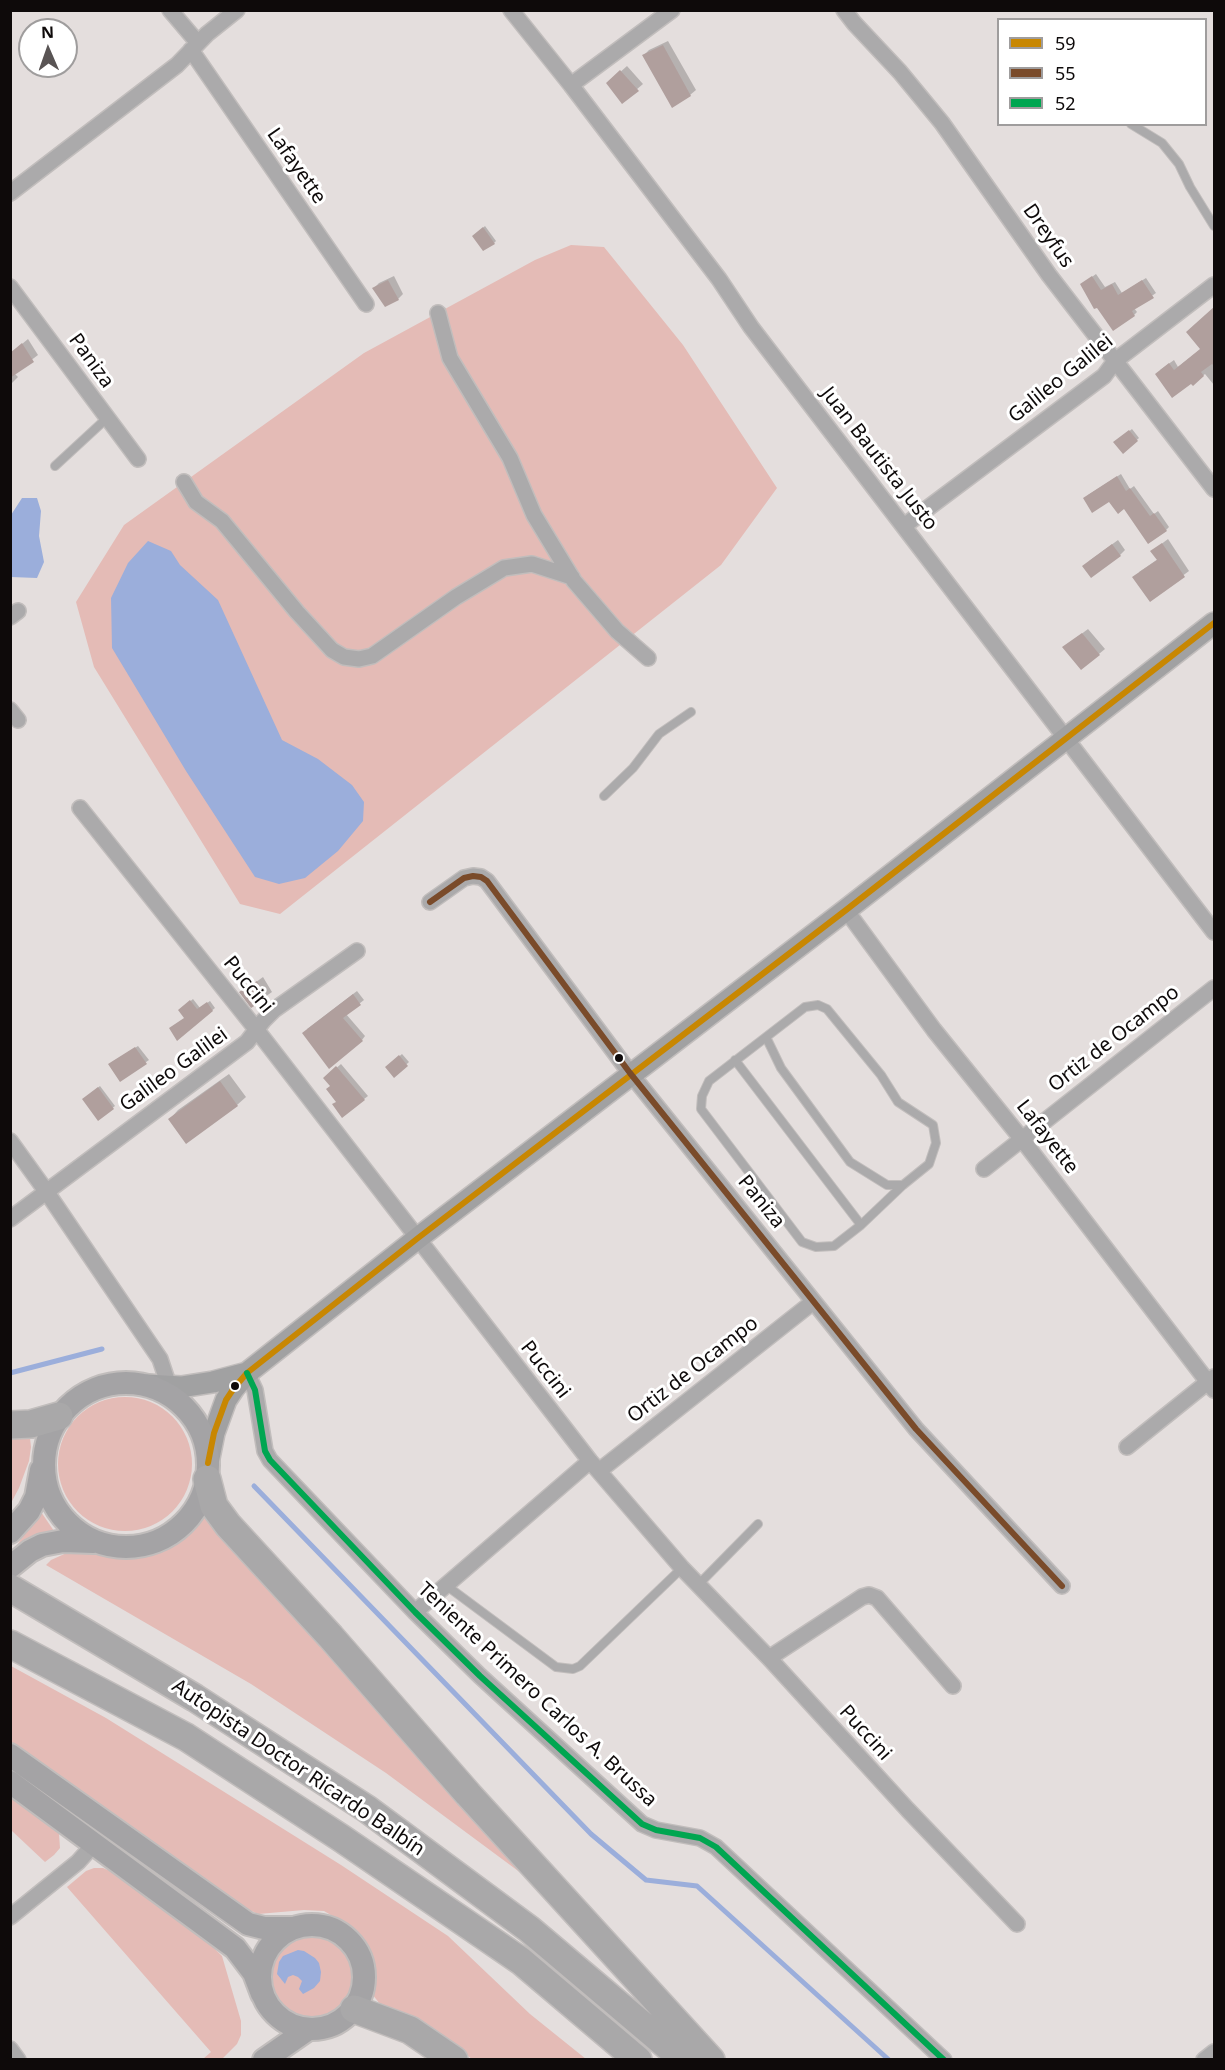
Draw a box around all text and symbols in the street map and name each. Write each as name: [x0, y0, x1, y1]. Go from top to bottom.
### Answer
north arrow: [18, 18, 78, 78]
legend: [997, 18, 1207, 126]
text: N: [41, 21, 54, 43]
text: 59: [1055, 31, 1076, 55]
text: 55: [1055, 61, 1076, 85]
text: 52: [1055, 91, 1076, 115]
street label: Lafayette: [261, 123, 331, 209]
street label: Dreyfus: [1017, 199, 1079, 273]
street label: Paniza: [63, 329, 119, 393]
street label: Galileo Galilei: [1004, 330, 1118, 428]
street label: Juan Bautista Justo: [816, 382, 942, 536]
street label: Puccini: [218, 952, 278, 1018]
street label: Ortiz de Ocampo: [1044, 981, 1184, 1097]
street label: Galileo Galilei: [115, 1023, 233, 1117]
unlabelled marker: [613, 1052, 625, 1064]
street label: Lafayette: [1011, 1095, 1083, 1179]
street label: Paniza: [732, 1171, 790, 1233]
street label: Ortiz de Ocampo: [623, 1312, 763, 1428]
street label: Puccini: [515, 1336, 575, 1404]
unlabelled marker: [229, 1380, 241, 1392]
street label: Teniente Primero Carlos A. Brussa: [413, 1578, 661, 1812]
street label: Autopista Doctor Ricardo Balbín: [167, 1674, 429, 1862]
street label: Puccini: [834, 1700, 896, 1766]

